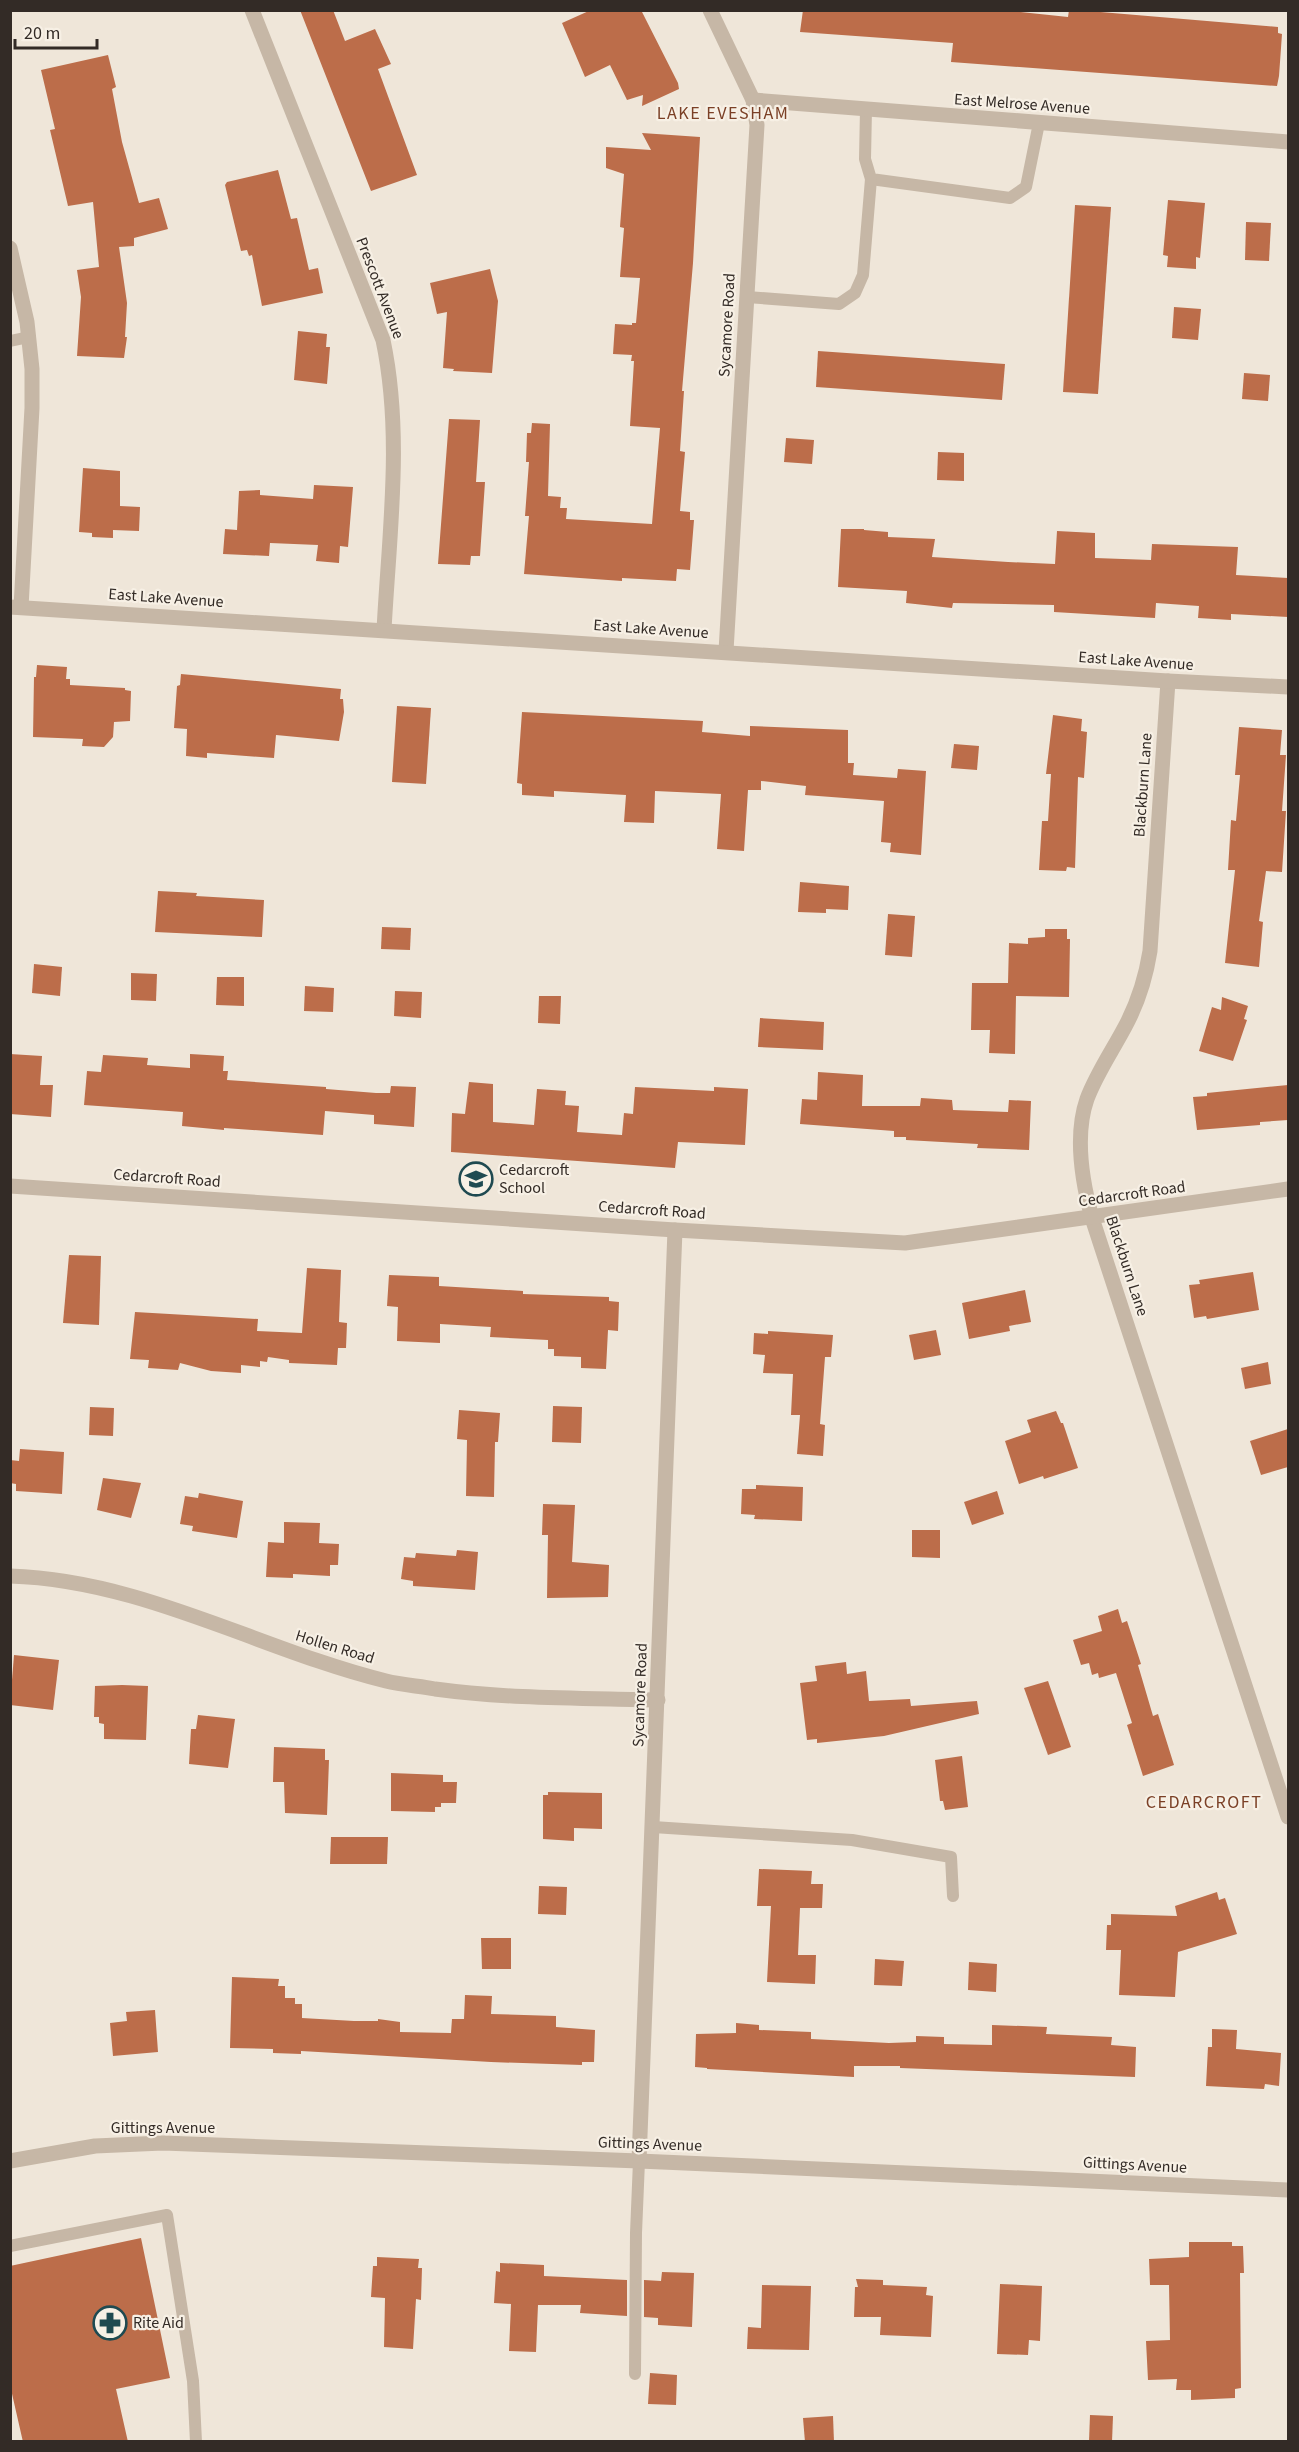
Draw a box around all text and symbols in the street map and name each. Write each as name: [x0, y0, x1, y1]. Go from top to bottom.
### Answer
scale bar: [15, 12, 98, 50]
text: 20 m: [24, 21, 60, 46]
street label: East Melrose Avenue: [953, 88, 1091, 120]
district label: LAKE EVESHAM: [657, 101, 789, 126]
street label: Prescott Avenue: [350, 234, 410, 342]
street label: Sycamore Road: [713, 273, 741, 377]
street label: East Lake Avenue: [108, 583, 224, 613]
street label: East Lake Avenue: [593, 614, 709, 644]
street label: East Lake Avenue: [1078, 646, 1194, 676]
street label: Blackburn Lane: [1128, 732, 1158, 838]
place label: Cedarcroft School: [499, 1159, 570, 1199]
school or university icon: Cedarcroft School: [458, 1161, 494, 1197]
street label: Cedarcroft Road: [112, 1163, 222, 1193]
street label: Cedarcroft Road: [1077, 1176, 1187, 1212]
street label: Cedarcroft Road: [597, 1195, 707, 1225]
street label: Blackburn Lane: [1100, 1213, 1154, 1319]
street label: Hollen Road: [293, 1625, 377, 1669]
street label: Sycamore Road: [627, 1643, 653, 1747]
district label: CEDARCROFT: [1146, 1790, 1262, 1815]
street label: Gittings Avenue: [111, 2117, 215, 2139]
street label: Gittings Avenue: [598, 2131, 703, 2157]
street label: Gittings Avenue: [1082, 2151, 1188, 2179]
pharmacy icon: Rite Aid: [92, 2305, 128, 2341]
place label: Rite Aid: [133, 2312, 184, 2334]

